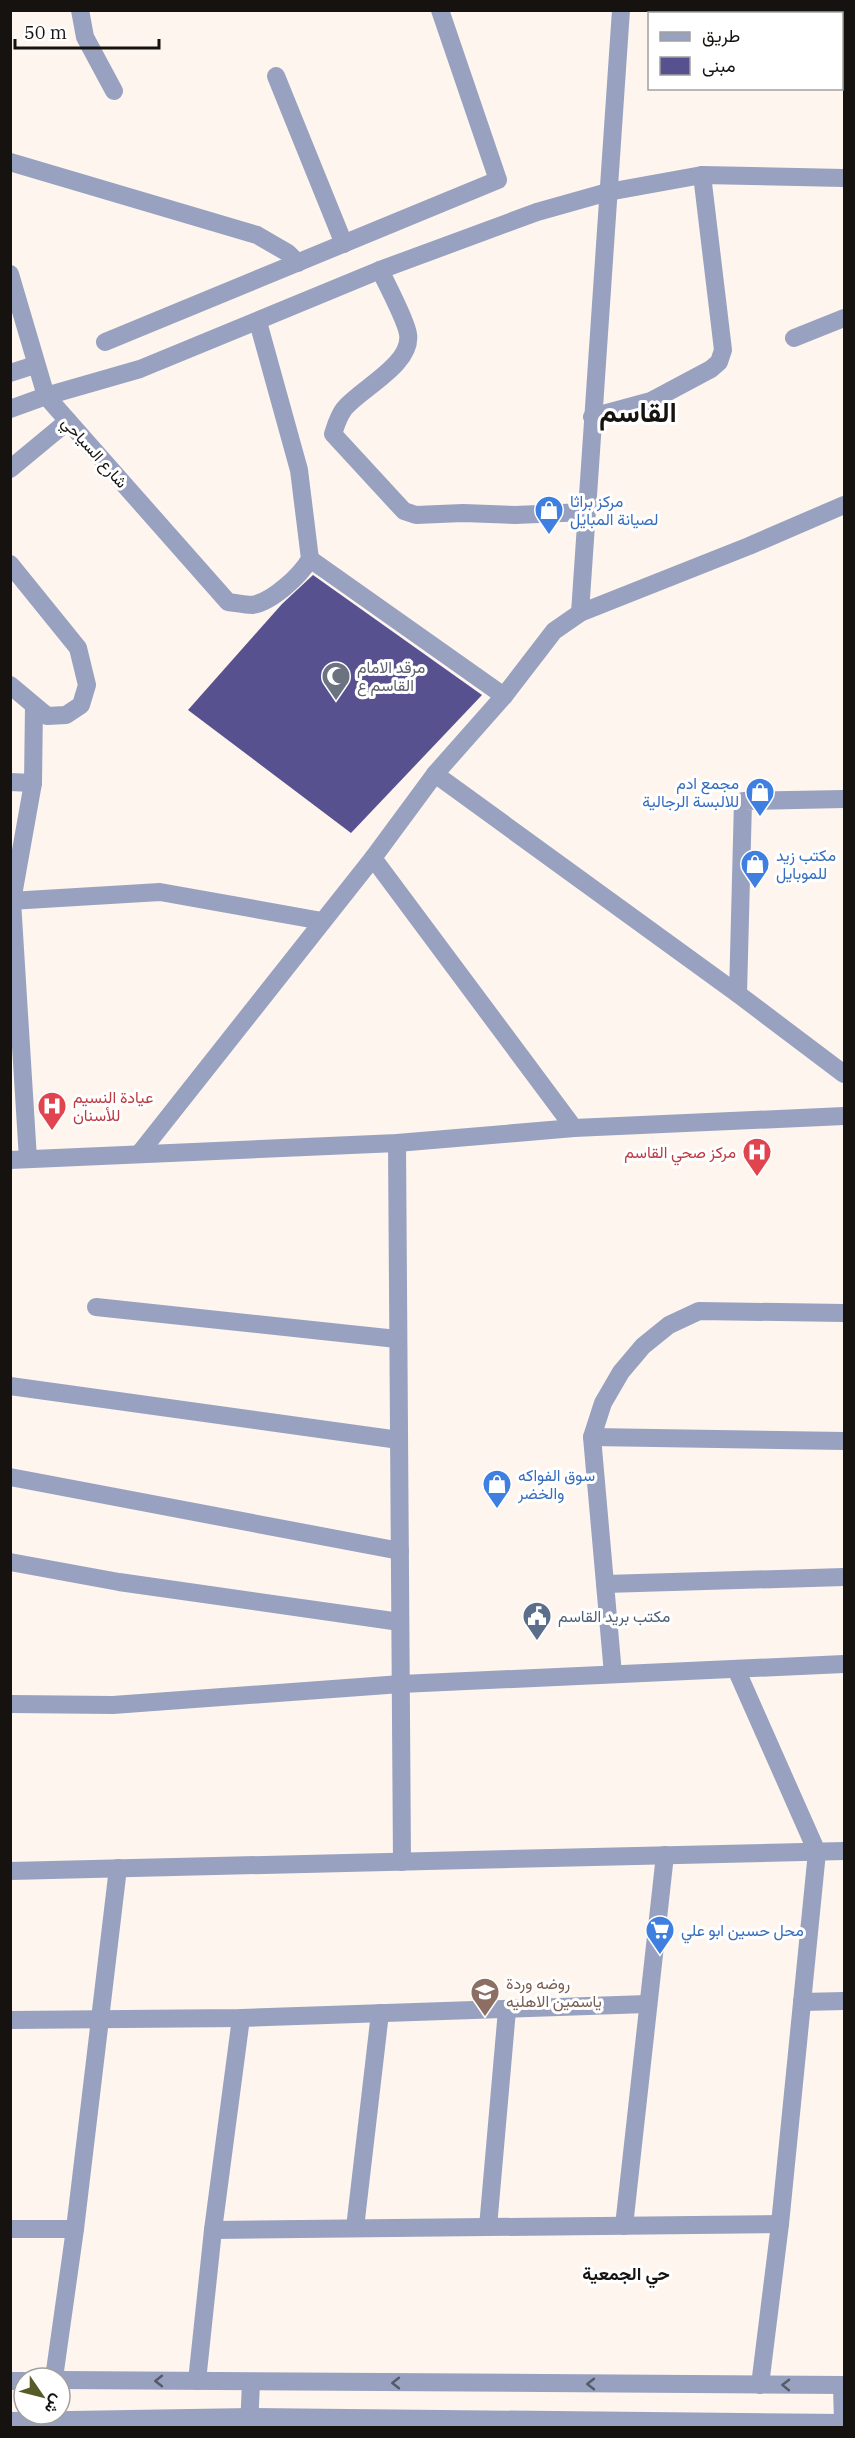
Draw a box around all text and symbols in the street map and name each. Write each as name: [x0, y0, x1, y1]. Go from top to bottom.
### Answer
scale bar: [15, 12, 159, 50]
legend: [648, 12, 843, 90]
text: 50 m: [24, 21, 67, 44]
text: طريق: [702, 24, 740, 47]
text: مبنى: [702, 54, 736, 77]
district label: القاسم: [599, 393, 677, 431]
street label: شارع السياحي: [55, 412, 132, 494]
place label: مركز براثا لصيانة المبايل: [570, 491, 658, 530]
shop icon: مركز براثا لصيانة المبايل: [533, 494, 565, 536]
place label: مرقد الامام القاسم ع: [357, 657, 425, 697]
mosque icon: مرقد الامام القاسم ع: [320, 660, 352, 702]
place label: مجمع ادم للالبسة الرجالية: [642, 773, 739, 812]
shop icon: مجمع ادم للالبسة الرجالية: [744, 776, 776, 818]
place label: مكتب زيد للموبايل: [776, 845, 836, 884]
shop icon: مكتب زيد للموبايل: [739, 848, 771, 890]
place label: عيادة النسيم للأسنان: [73, 1087, 153, 1125]
hospital icon: عيادة النسيم للأسنان: [36, 1090, 68, 1132]
hospital icon: مركز صحي القاسم: [741, 1136, 773, 1178]
place label: مركز صحي القاسم: [624, 1142, 736, 1166]
place label: سوق الفواكه والخضر: [517, 1465, 595, 1504]
shop icon: سوق الفواكه والخضر: [481, 1468, 513, 1510]
public building icon: مكتب بريد القاسم: [521, 1600, 553, 1642]
place label: مكتب بريد القاسم: [558, 1606, 670, 1627]
supermarket icon: محل حسين ابو علي: [644, 1914, 676, 1956]
place label: محل حسين ابو علي: [681, 1920, 804, 1944]
place label: روضه وردة ياسمين الاهليه: [506, 1973, 602, 2012]
school or university icon: روضه وردة ياسمين الاهليه: [469, 1976, 501, 2018]
district label: حي الجمعية: [582, 2262, 670, 2289]
north arrow: [12, 2366, 72, 2426]
one-way arrow: [155, 2375, 164, 2387]
one-way arrow: [392, 2377, 401, 2389]
one-way arrow: [587, 2378, 596, 2390]
one-way arrow: [782, 2379, 791, 2391]
text: ش: [41, 2391, 68, 2418]

